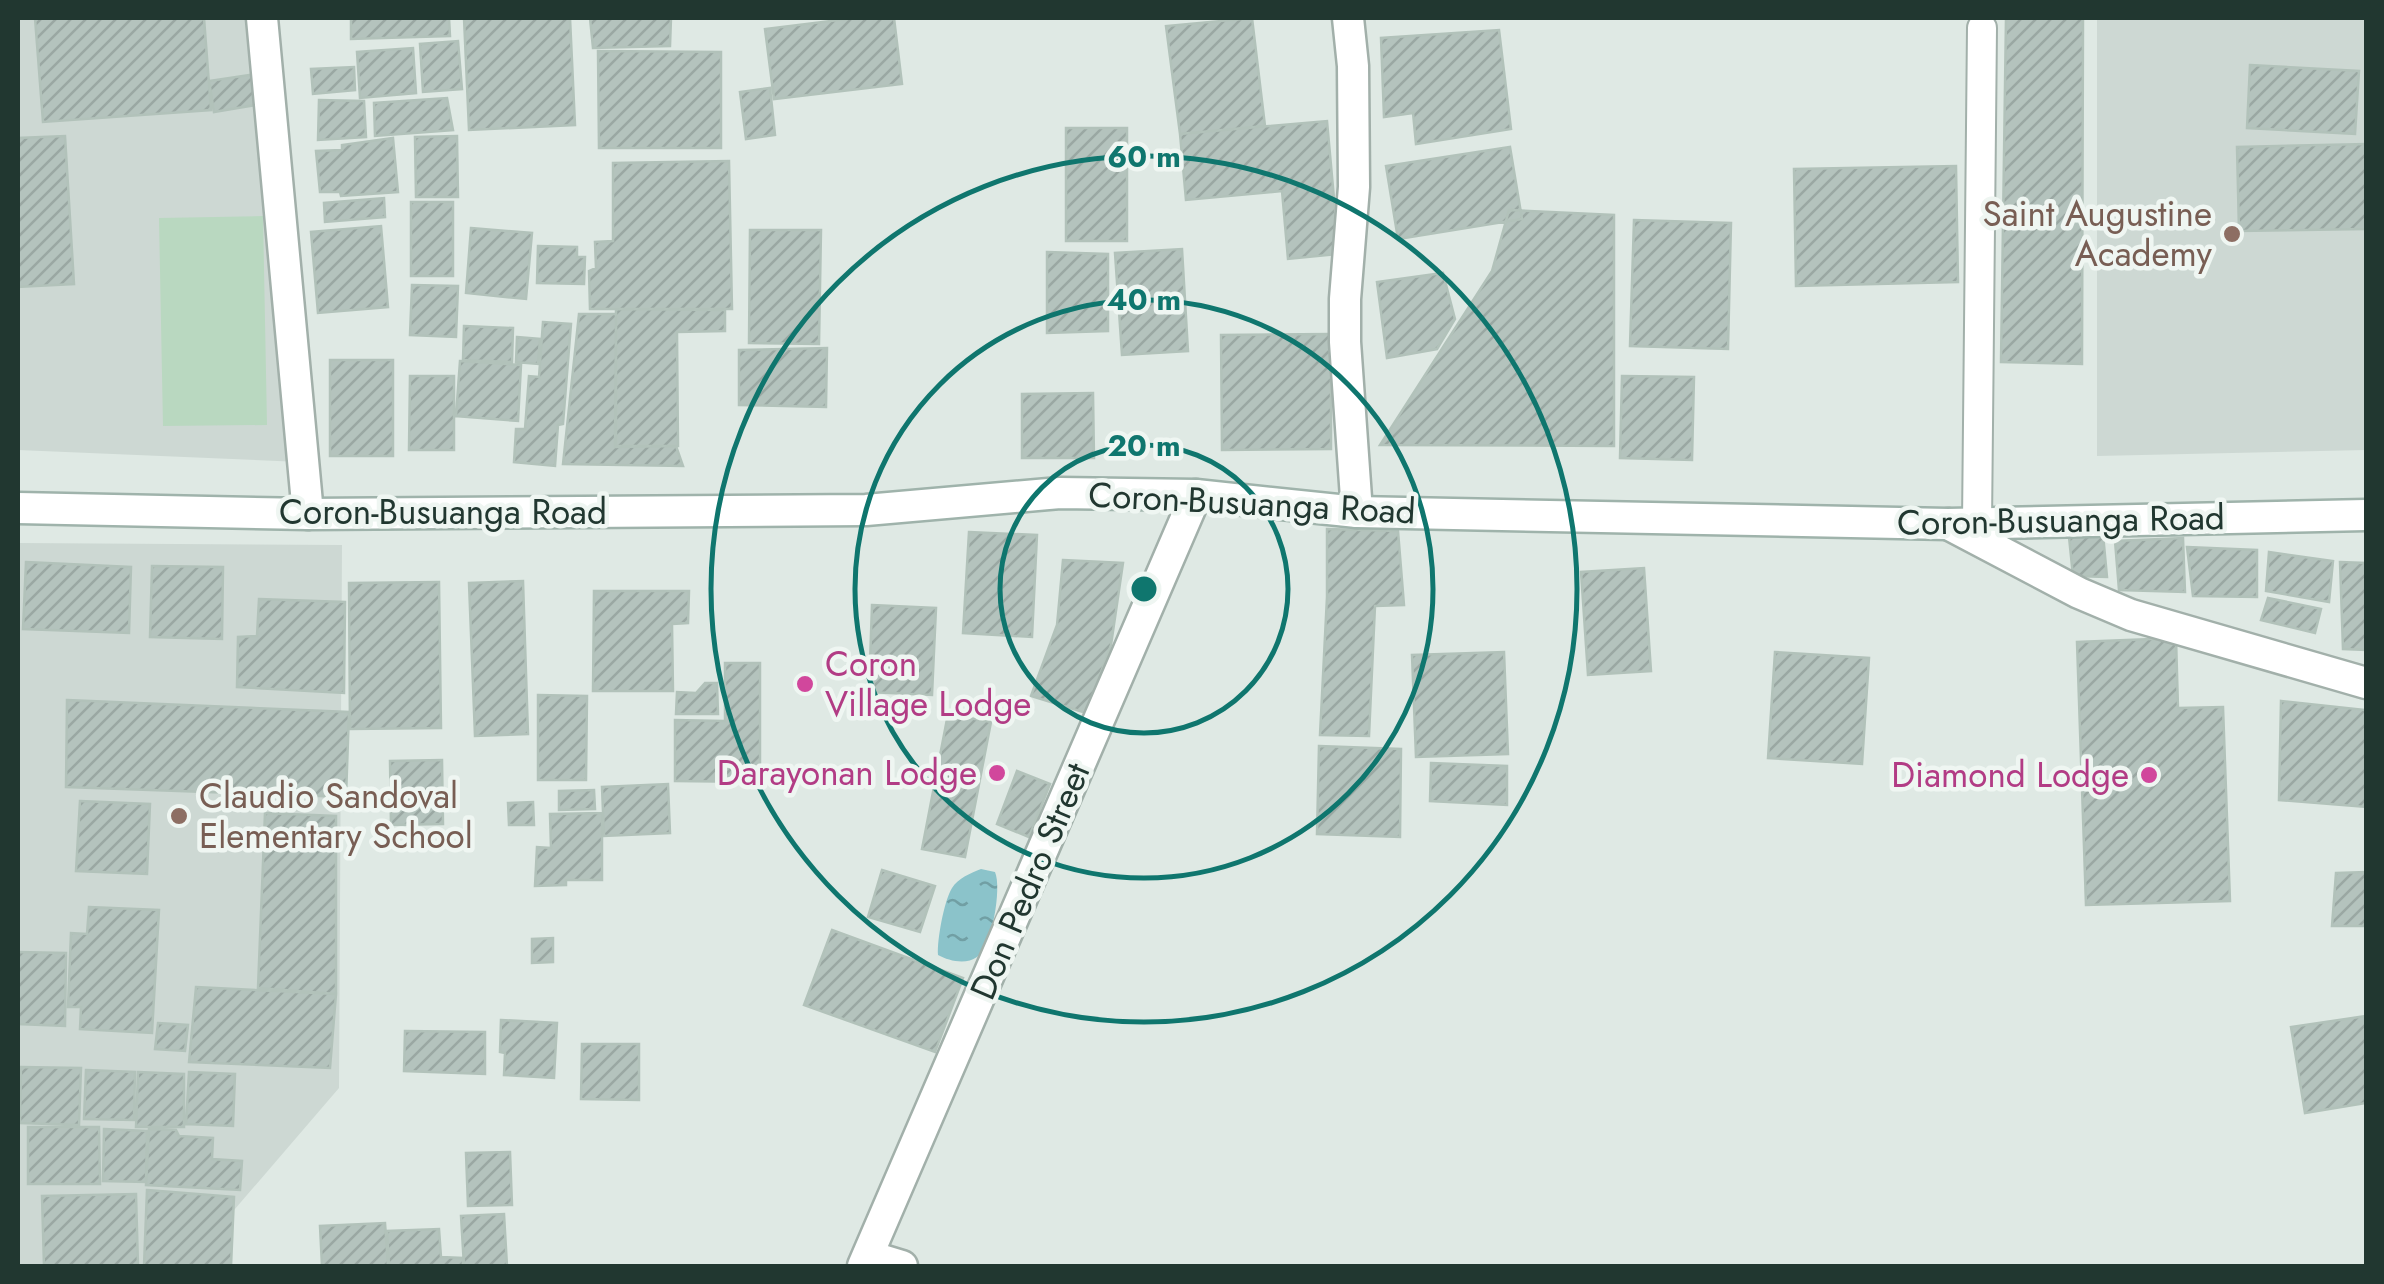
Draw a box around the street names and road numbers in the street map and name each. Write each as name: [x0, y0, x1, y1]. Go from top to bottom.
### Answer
street label: Coron-Busuanga Road: [1087, 469, 1417, 537]
street label: Coron-Busuanga Road: [279, 487, 607, 537]
street label: Coron-Busuanga Road: [1897, 492, 2225, 548]
street label: Don Pedro Street: [958, 754, 1103, 1007]

